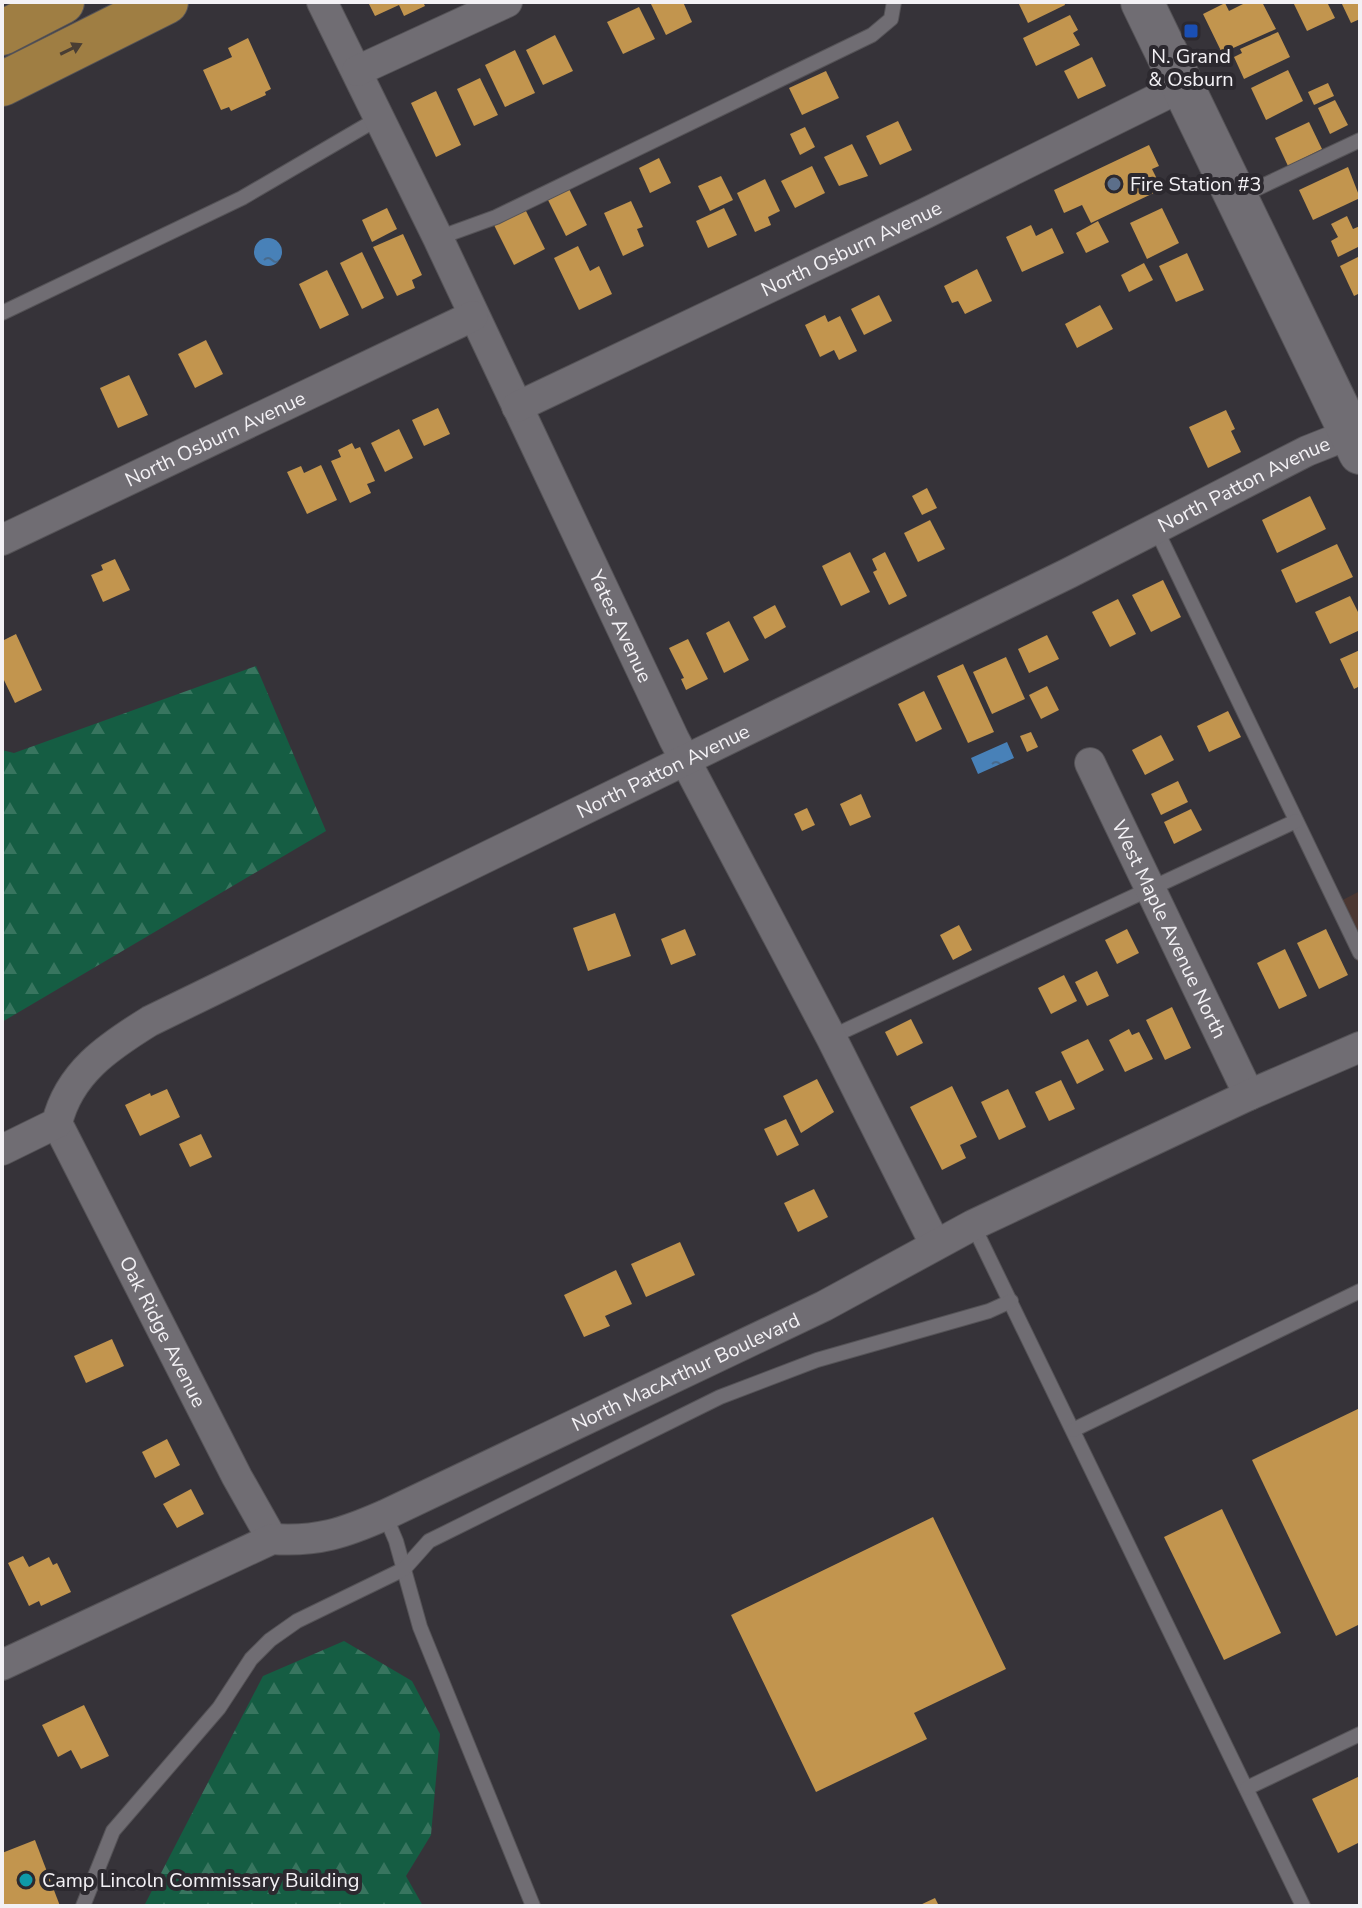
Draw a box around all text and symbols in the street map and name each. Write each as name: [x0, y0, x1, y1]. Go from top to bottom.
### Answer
marker: N. Grand & Osburn: [1182, 22, 1200, 40]
one-way arrow: [60, 42, 83, 55]
place label: N. Grand & Osburn: [1148, 43, 1234, 93]
place label: Fire Station #3: [1130, 171, 1262, 198]
marker: Fire Station #3: [1105, 175, 1123, 193]
street label: North Osburn Avenue: [757, 194, 946, 303]
street label: North Osburn Avenue: [120, 384, 310, 493]
street label: North Patton Avenue: [1153, 430, 1334, 539]
street label: Yates Avenue: [582, 565, 659, 687]
street label: North Patton Avenue: [572, 717, 754, 825]
street label: West Maple Avenue North: [1106, 815, 1233, 1043]
street label: Oak Ridge Avenue: [113, 1251, 213, 1412]
street label: North MacArthur Boulevard: [567, 1306, 804, 1438]
place label: Camp Lincoln Commissary Building: [42, 1867, 359, 1894]
marker: Camp Lincoln Commissary Building: [17, 1871, 35, 1889]

